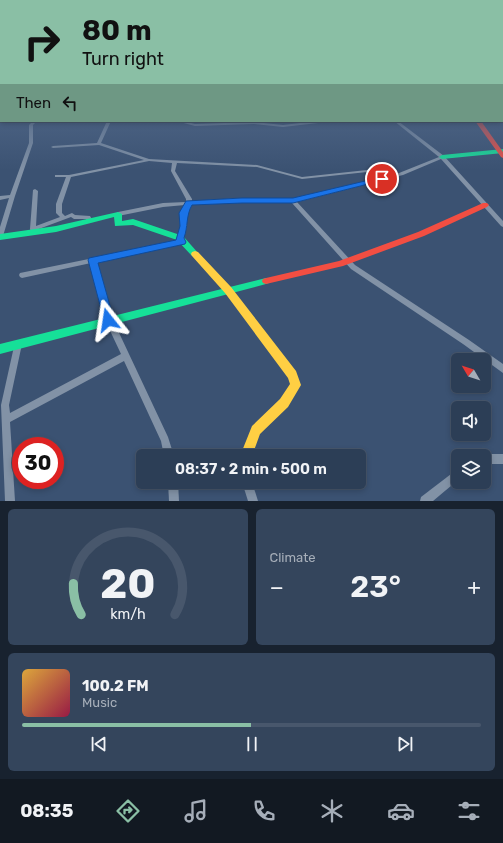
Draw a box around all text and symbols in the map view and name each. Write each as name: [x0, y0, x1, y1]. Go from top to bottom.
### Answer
text: 80 m: [82, 14, 152, 47]
icon: right: [16, 16, 68, 68]
text: Turn right: [82, 48, 164, 70]
icon: left: [59, 92, 81, 114]
text: Then: [16, 94, 51, 112]
pin: [365, 162, 399, 196]
icon: arrive: [371, 168, 393, 190]
position arrow: [87, 299, 129, 341]
north arrow: [451, 353, 491, 393]
map controls: [451, 353, 491, 489]
button: sound: [451, 401, 491, 441]
speed limit sign: 30: [12, 437, 64, 489]
button: layers: [451, 449, 491, 489]
text: 08:37 · 2 min · 500 m: [175, 460, 327, 478]
text: Climate: [270, 550, 316, 565]
text: 20: [100, 559, 155, 608]
text: 23°: [350, 569, 401, 605]
text: −: [270, 574, 284, 601]
text: +: [467, 574, 481, 601]
text: km/h: [110, 606, 146, 623]
text: 100.2 FM: [82, 677, 149, 695]
text: Music: [82, 695, 117, 710]
icon: previous: [88, 733, 110, 755]
icon: pause: [241, 733, 263, 755]
icon: next: [394, 733, 416, 755]
icon: directions: [114, 797, 142, 825]
icon: music: [182, 797, 210, 825]
icon: phone: [250, 797, 278, 825]
icon: climate: [318, 797, 346, 825]
icon: car: [387, 797, 415, 825]
icon: filters: [455, 797, 483, 825]
text: 08:35: [20, 800, 73, 822]

